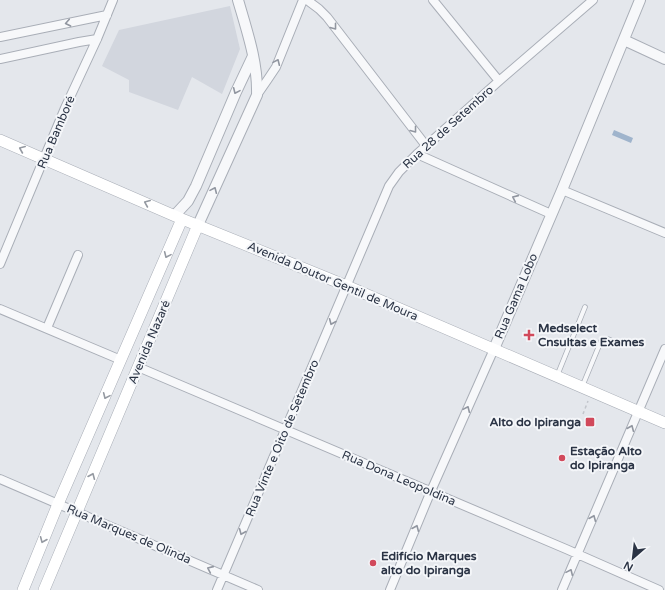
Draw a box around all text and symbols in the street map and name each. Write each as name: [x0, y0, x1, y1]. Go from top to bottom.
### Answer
one-way arrow: [65, 18, 72, 27]
one-way arrow: [330, 23, 337, 30]
one-way arrow: [273, 59, 281, 66]
street label: Rua 28 de Setembro: [400, 83, 496, 171]
one-way arrow: [233, 87, 241, 95]
street label: Rua Bamboré: [34, 93, 78, 171]
one-way arrow: [409, 125, 416, 132]
one-way arrow: [18, 146, 25, 154]
one-way arrow: [209, 186, 217, 194]
one-way arrow: [512, 195, 520, 203]
one-way arrow: [143, 200, 150, 208]
street label: Avenida Doutor Gentil de Moura: [246, 239, 420, 323]
one-way arrow: [164, 250, 172, 258]
street label: Rua Gama Lobo: [492, 251, 540, 341]
street label: Avenida Nazaré: [125, 298, 173, 386]
one-way arrow: [329, 318, 337, 326]
place label: Medselect Cnsultas e Exames: [538, 321, 644, 349]
marker: Medselect Cnsultas e Exames: [523, 329, 535, 341]
street label: Rua Vinte e Oito de Setembro: [243, 357, 321, 519]
one-way arrow: [102, 392, 110, 399]
one-way arrow: [462, 406, 470, 413]
place label: Alto do Ipiranga: [489, 415, 581, 430]
marker: Alto do Ipiranga: [584, 416, 596, 428]
one-way arrow: [626, 424, 634, 432]
place label: Estação Alto do Ipiranga: [570, 444, 642, 473]
street label: Rua Dona Leopoldina: [340, 448, 458, 508]
marker: Estação Alto do Ipiranga: [557, 453, 567, 463]
one-way arrow: [87, 472, 95, 480]
street label: Rua Marques de Olinda: [65, 501, 193, 567]
one-way arrow: [588, 515, 596, 523]
one-way arrow: [411, 525, 419, 532]
one-way arrow: [239, 527, 247, 535]
one-way arrow: [40, 536, 48, 543]
north arrow: [613, 538, 653, 578]
place label: Edifício Marques alto do Ipiranga: [381, 549, 477, 578]
marker: Edifício Marques alto do Ipiranga: [368, 558, 378, 568]
text: N: [622, 559, 635, 574]
one-way arrow: [206, 566, 213, 574]
one-way arrow: [565, 569, 573, 577]

